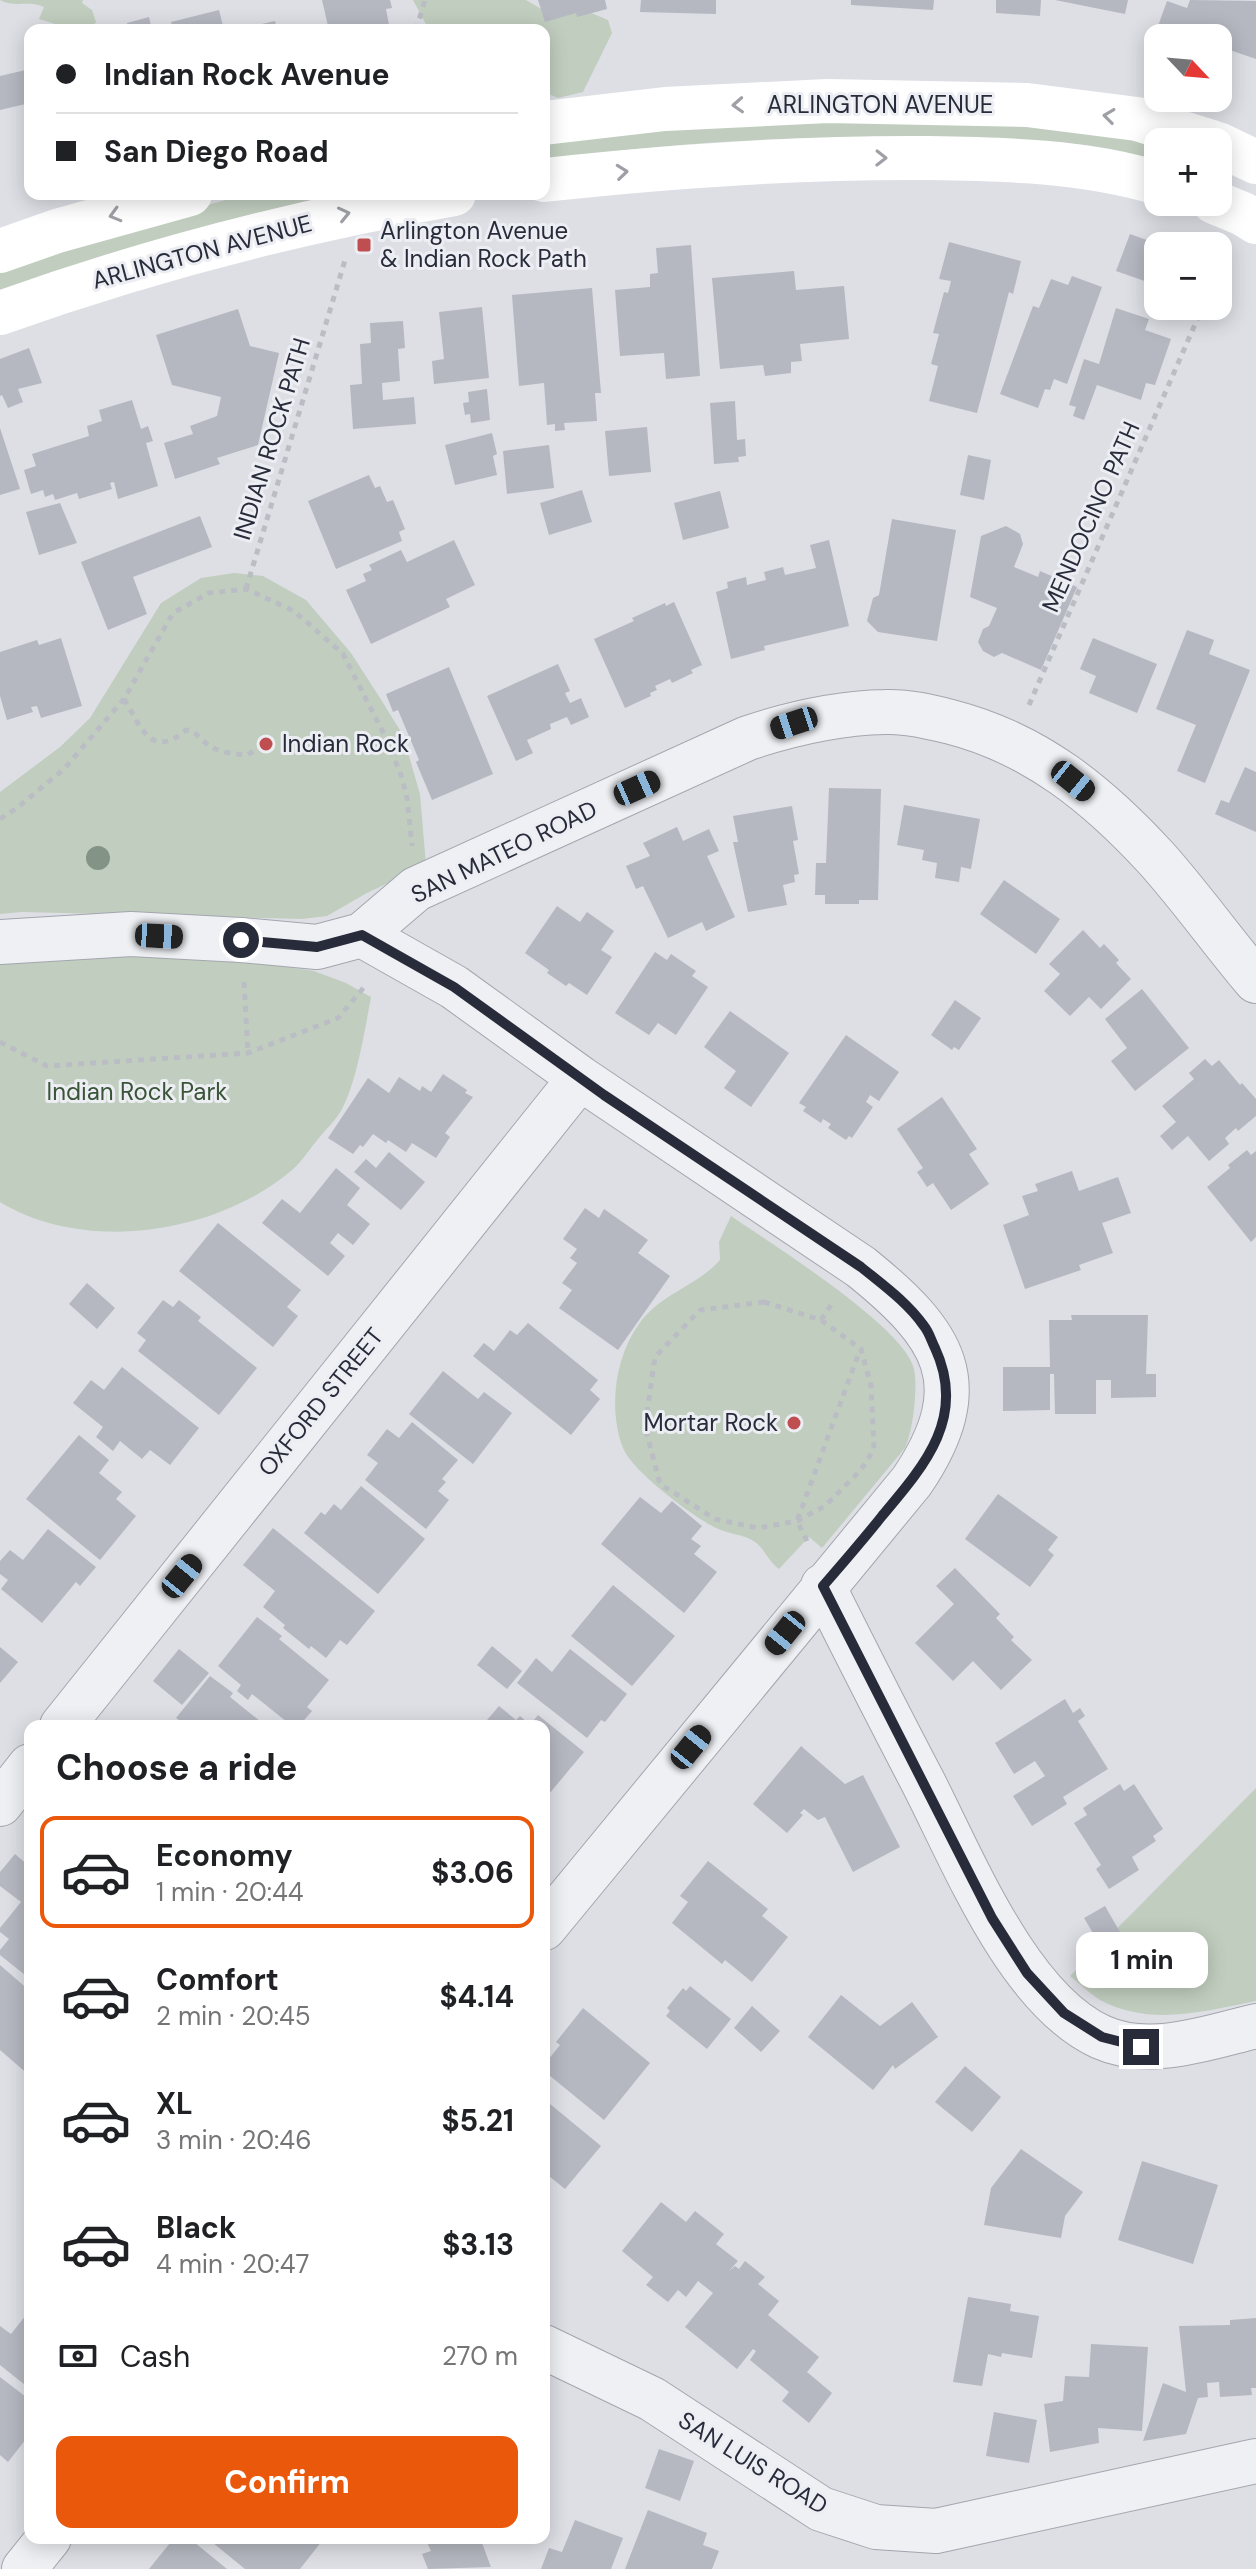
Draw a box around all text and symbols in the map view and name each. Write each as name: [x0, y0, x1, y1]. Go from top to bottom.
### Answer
north arrow: [1144, 24, 1232, 112]
map controls: [1144, 24, 1232, 320]
text: Indian Rock Avenue: [104, 55, 390, 94]
street label: ARLINGTON AVENUE: [767, 89, 993, 120]
one-way arrow: [731, 97, 744, 114]
one-way arrow: [1103, 107, 1116, 124]
button: +: [1144, 128, 1232, 216]
text: San Diego Road: [104, 132, 329, 171]
one-way arrow: [875, 149, 888, 166]
one-way arrow: [616, 163, 629, 180]
one-way arrow: [108, 206, 122, 222]
street label: ARLINGTON AVENUE: [88, 207, 315, 296]
one-way arrow: [337, 207, 350, 224]
place label: Arlington Avenue & Indian Rock Path: [380, 215, 587, 274]
button: −: [1144, 232, 1232, 320]
marker: Arlington Avenue & Indian Rock Path: [355, 236, 373, 254]
street label: INDIAN ROCK PATH: [226, 334, 317, 543]
street label: MENDOCINO PATH: [1035, 417, 1146, 617]
car: [767, 704, 821, 742]
place label: Indian Rock: [282, 728, 409, 759]
marker: Indian Rock: [257, 735, 275, 753]
car: [1047, 757, 1099, 805]
car: [610, 767, 664, 809]
street label: SAN MATEO ROAD: [406, 793, 602, 910]
route start: [223, 922, 259, 958]
car: [134, 923, 184, 949]
park label: Indian Rock Park: [47, 1076, 227, 1107]
street label: OXFORD STREET: [251, 1321, 390, 1482]
place label: Mortar Rock: [643, 1407, 778, 1438]
marker: Mortar Rock: [785, 1414, 803, 1432]
car: [158, 1550, 206, 1602]
car: [761, 1607, 809, 1659]
car: [667, 1721, 715, 1773]
text: Choose a ride: [56, 1744, 297, 1791]
icon: car: [60, 1836, 132, 1908]
text: Economy: [156, 1836, 293, 1875]
text: $3.06: [431, 1853, 514, 1892]
text: 1 min · 20:44: [156, 1875, 304, 1909]
callout: 1 min: [1075, 1931, 1207, 1987]
text: 1 min: [1110, 1943, 1174, 1977]
icon: car: [60, 1960, 132, 2032]
text: Comfort: [156, 1960, 279, 1999]
text: $4.14: [439, 1977, 514, 2016]
text: 2 min · 20:45: [156, 1999, 311, 2033]
route end: [1123, 2029, 1159, 2065]
icon: car: [60, 2084, 132, 2156]
text: XL: [156, 2084, 193, 2123]
text: $5.21: [441, 2101, 514, 2140]
text: 3 min · 20:46: [156, 2123, 311, 2157]
icon: car: [60, 2208, 132, 2280]
text: Black: [156, 2208, 236, 2247]
text: $3.13: [442, 2225, 514, 2264]
text: 4 min · 20:47: [156, 2247, 309, 2281]
icon: cash: [56, 2334, 100, 2378]
text: Cash: [120, 2337, 190, 2376]
text: 270 m: [442, 2339, 518, 2373]
street label: SAN LUIS ROAD: [673, 2404, 834, 2521]
button: Confirm: [56, 2436, 518, 2528]

